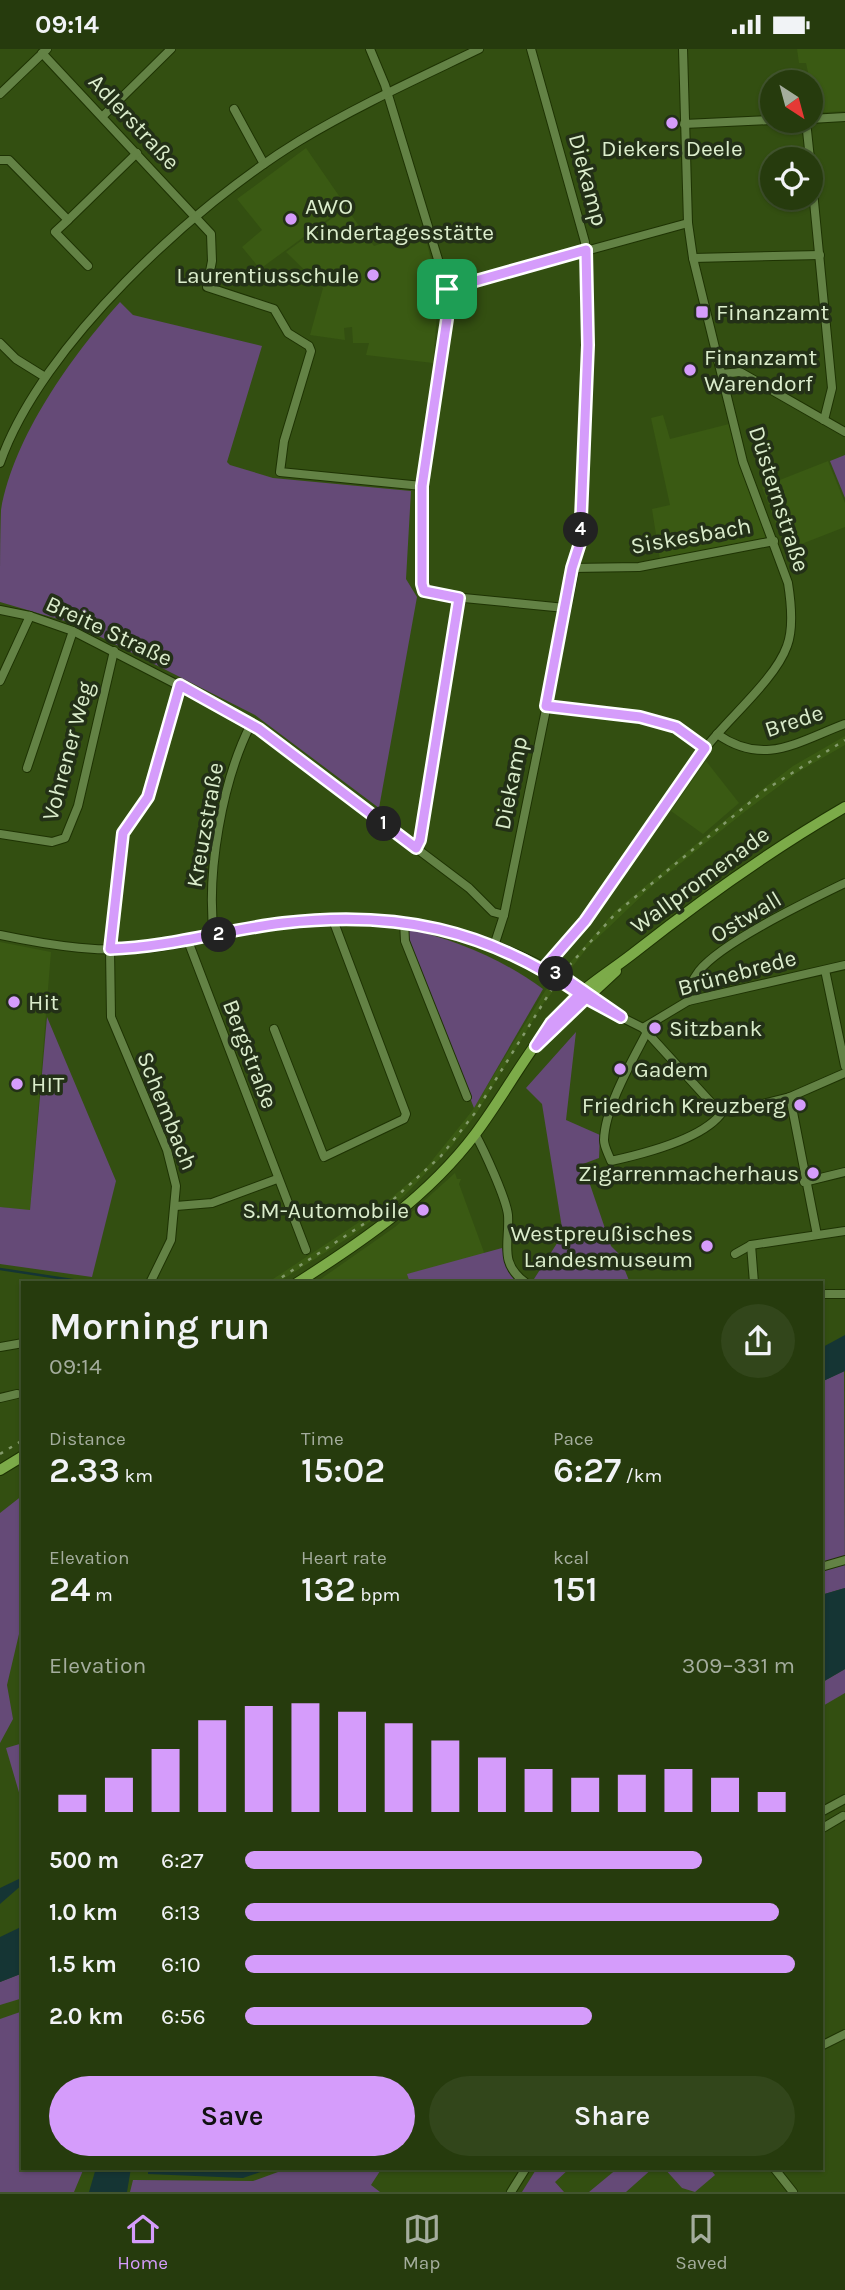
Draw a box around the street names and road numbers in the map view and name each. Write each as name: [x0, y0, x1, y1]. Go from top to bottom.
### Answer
street label: Adlerstraße: [83, 69, 185, 175]
street label: Diekamp: [563, 131, 613, 229]
street label: Düsternstraße: [743, 423, 815, 575]
street label: Siskesbach: [629, 512, 753, 560]
street label: Breite Straße: [41, 590, 177, 672]
street label: Vohrener Weg: [36, 678, 100, 823]
street label: Brede: [761, 699, 827, 743]
street label: Diekamp: [489, 734, 533, 832]
street label: Kreuzstraße: [181, 760, 229, 890]
street label: Wallpromenade: [625, 821, 775, 939]
street label: Ostwall: [706, 885, 786, 949]
street label: Brünebrede: [675, 944, 799, 1002]
street label: Bergstraße: [217, 996, 283, 1112]
street label: Schembach: [131, 1048, 203, 1174]

